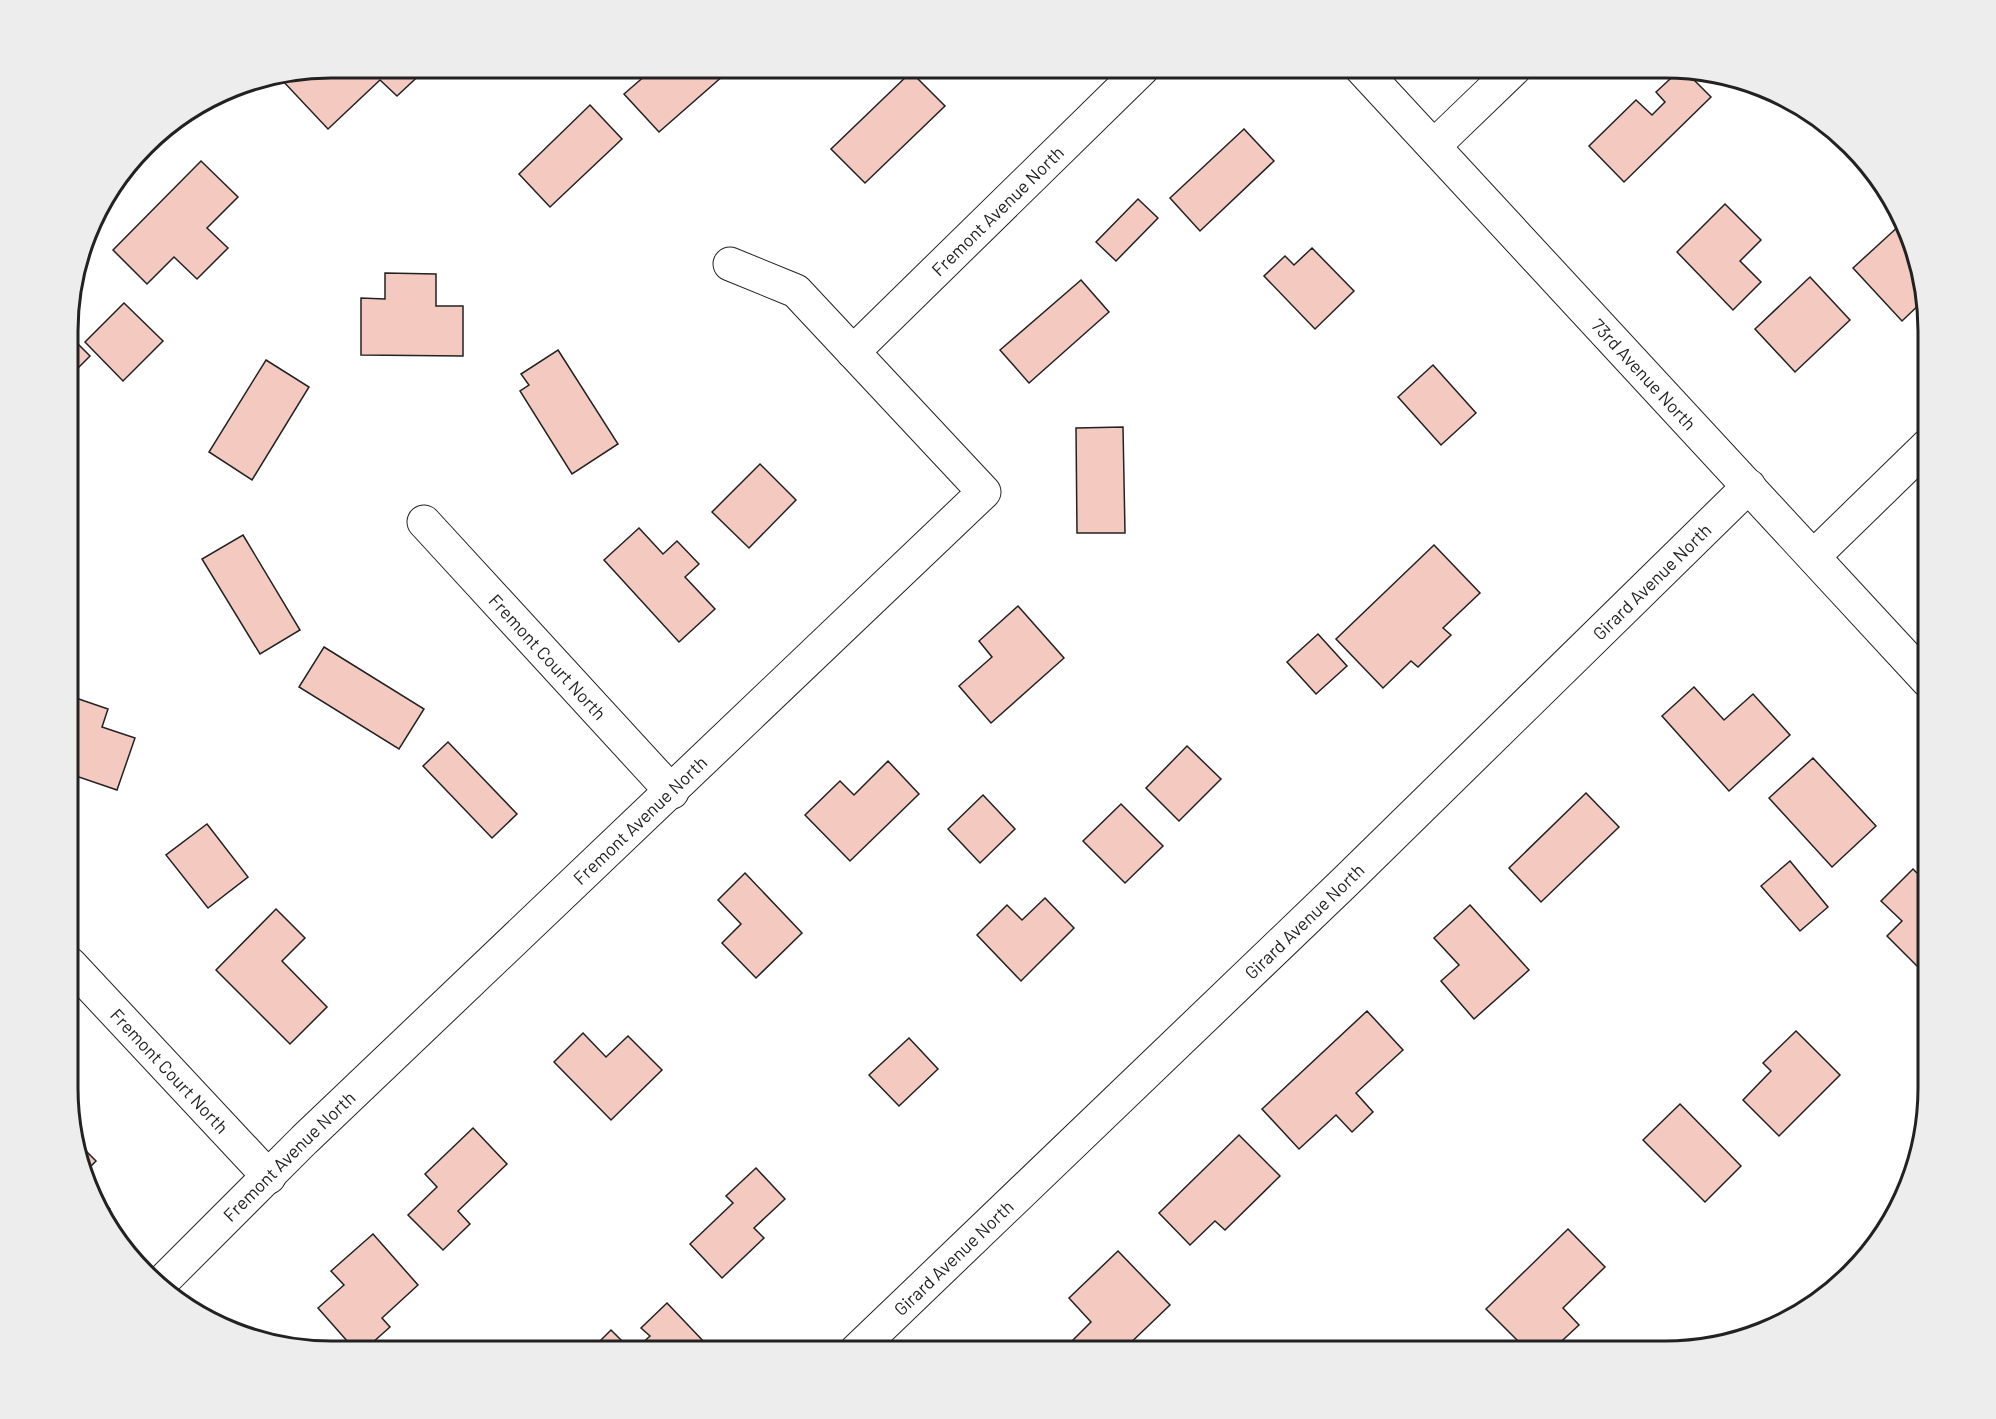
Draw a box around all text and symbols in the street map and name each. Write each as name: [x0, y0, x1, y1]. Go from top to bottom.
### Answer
street label: Fremont Avenue North: [927, 141, 1068, 280]
street label: 73rd Avenue North: [1587, 314, 1701, 434]
street label: Girard Avenue North: [1588, 519, 1716, 644]
street label: Fremont Court North: [485, 589, 611, 724]
street label: Fremont Avenue North: [568, 751, 711, 889]
street label: Girard Avenue North: [1240, 859, 1368, 983]
street label: Fremont Court North: [106, 1004, 233, 1138]
street label: Fremont Avenue North: [218, 1086, 359, 1226]
street label: Girard Avenue North: [889, 1195, 1018, 1320]

